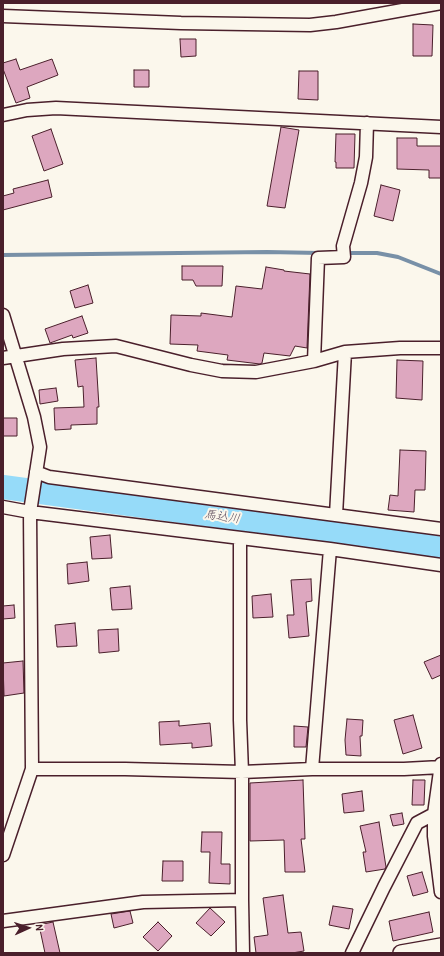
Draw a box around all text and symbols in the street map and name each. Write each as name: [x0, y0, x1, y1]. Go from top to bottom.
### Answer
water label: 馬込川: [203, 507, 241, 527]
north arrow: [8, 908, 48, 948]
text: N: [33, 924, 47, 931]

